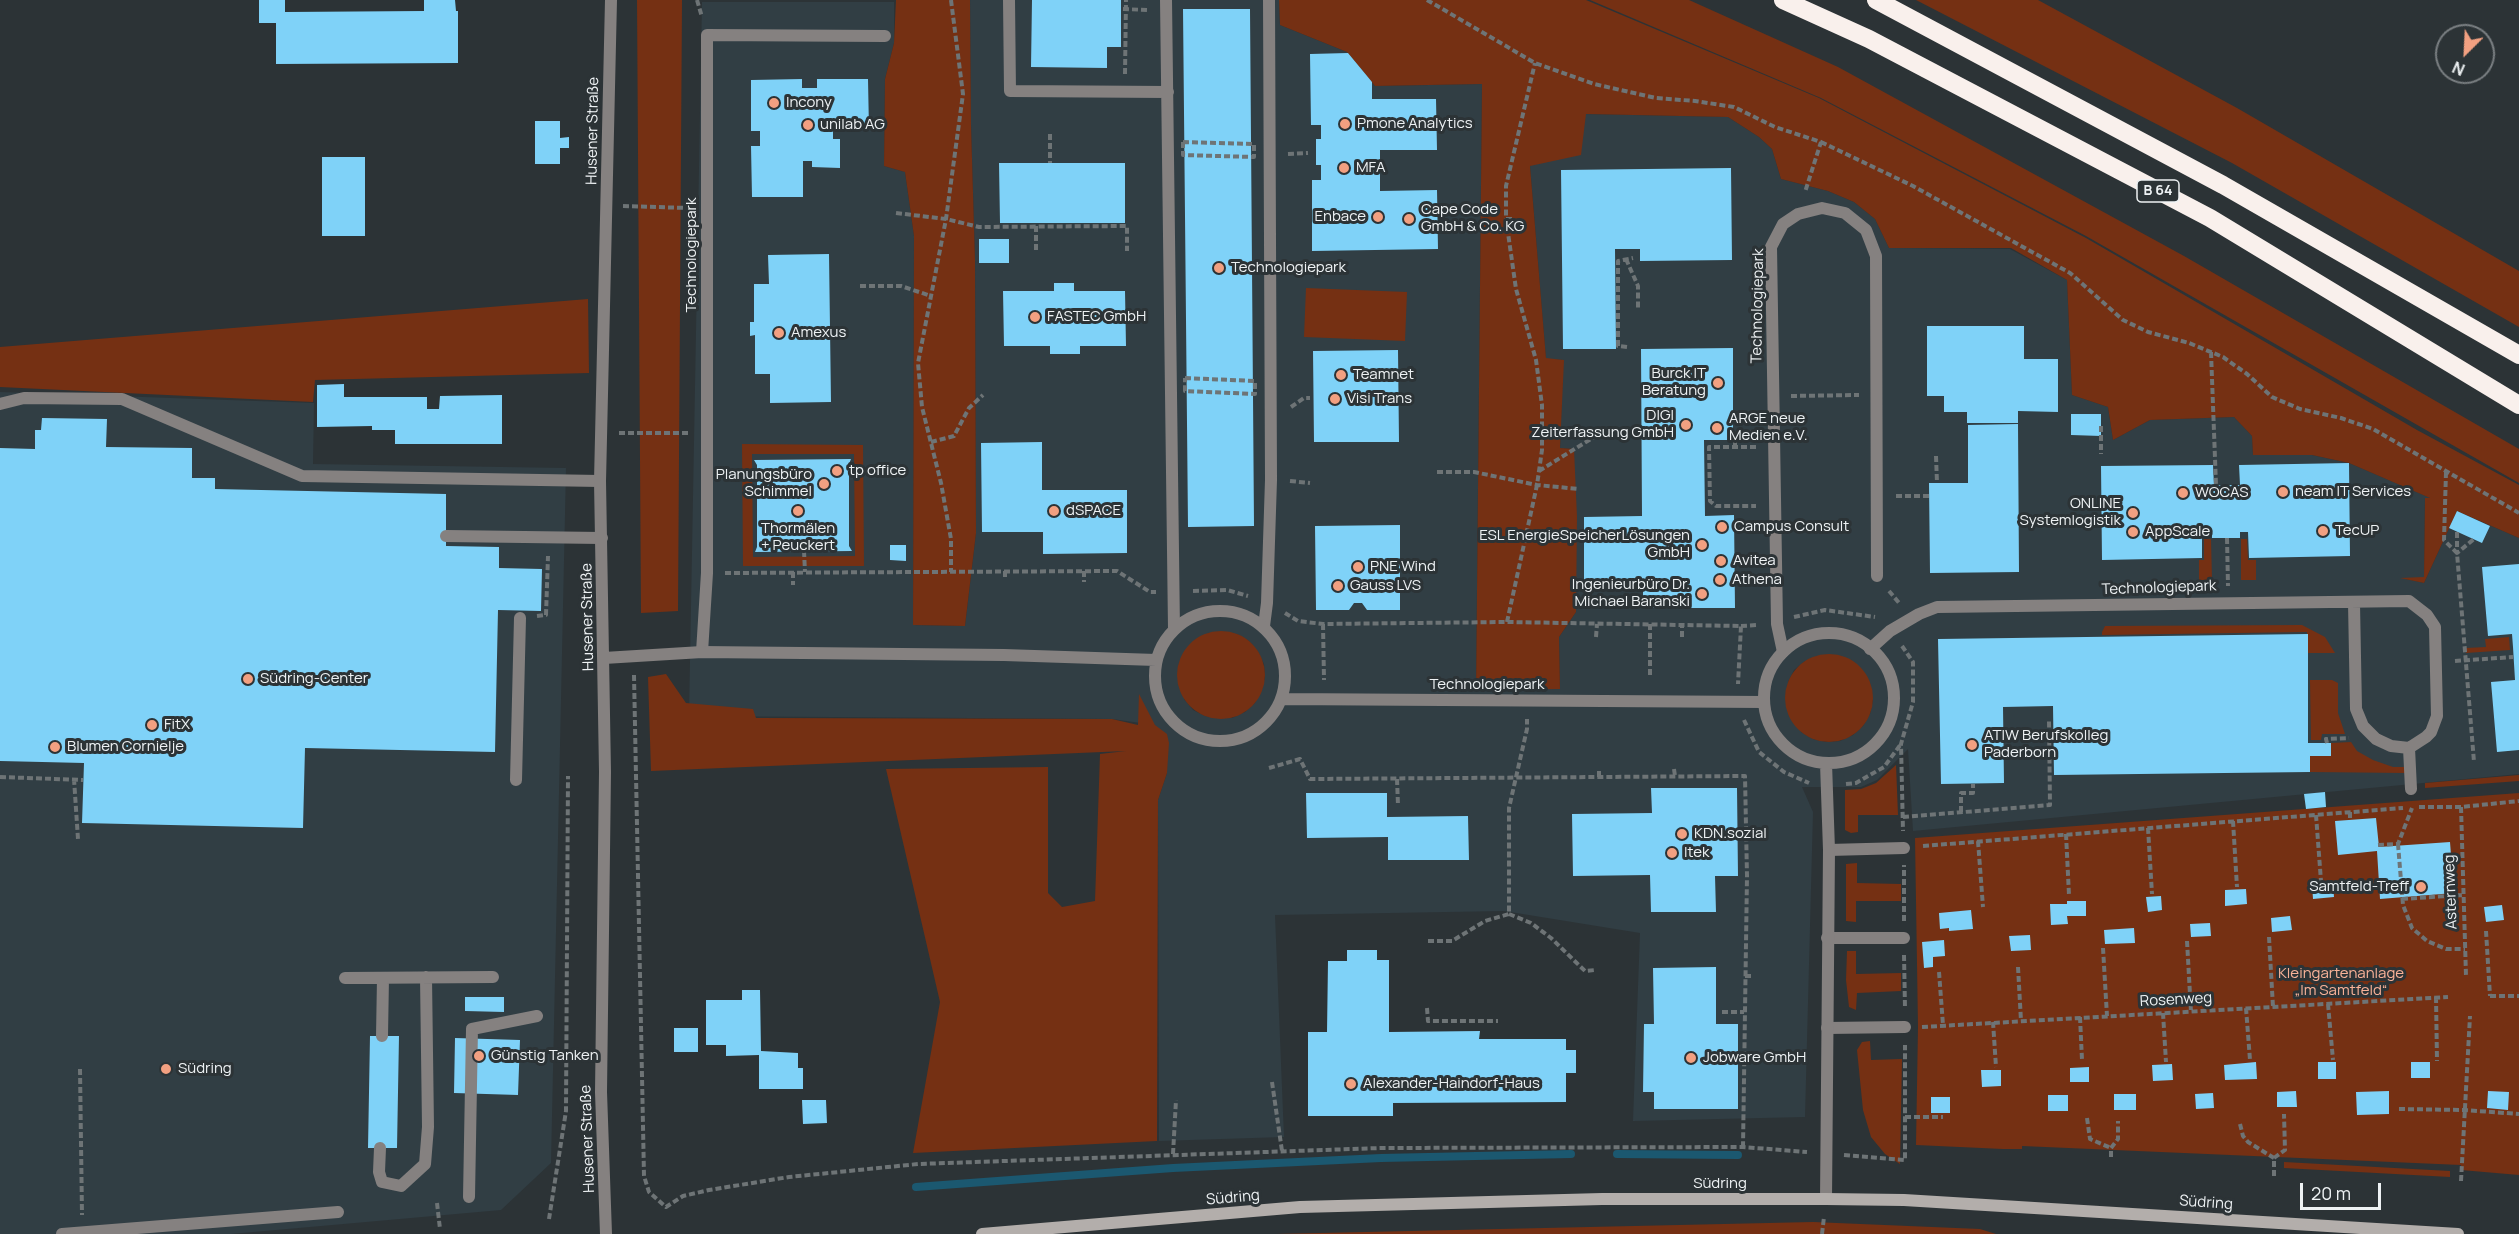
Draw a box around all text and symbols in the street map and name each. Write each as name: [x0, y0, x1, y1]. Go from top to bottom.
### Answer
north arrow: [2435, 24, 2495, 84]
text: N: [2449, 56, 2468, 81]
street label: Husener Straße: [583, 77, 603, 185]
place label: Incony: [786, 94, 832, 112]
marker: Incony: [767, 96, 781, 110]
place label: Pmone Analytics: [1357, 115, 1473, 133]
place label: unilab AG: [820, 116, 885, 134]
marker: Pmone Analytics: [1338, 117, 1352, 131]
marker: unilab AG: [801, 118, 815, 132]
place label: MFA: [1356, 159, 1386, 177]
marker: MFA: [1337, 161, 1351, 175]
road number: B 64: [2137, 180, 2179, 202]
street label: Technologiepark: [683, 198, 701, 312]
place label: Cape Code GmbH & Co. KG: [1421, 201, 1524, 236]
place label: Enbace: [1314, 208, 1366, 226]
marker: Enbace: [1371, 210, 1385, 224]
marker: Cape Code GmbH & Co. KG: [1402, 212, 1416, 226]
street label: Technologiepark: [1748, 248, 1768, 364]
place label: Technologiepark: [1231, 259, 1346, 277]
marker: Technologiepark: [1212, 261, 1226, 275]
place label: FASTEC GmbH: [1047, 308, 1146, 326]
marker: FASTEC GmbH: [1028, 310, 1042, 324]
place label: Amexus: [791, 324, 846, 342]
marker: Amexus: [772, 326, 786, 340]
place label: Burck IT Beratung: [1642, 365, 1706, 400]
place label: Teamnet: [1353, 366, 1414, 384]
marker: Teamnet: [1334, 368, 1348, 382]
marker: Burck IT Beratung: [1711, 376, 1725, 390]
place label: Visi Trans: [1347, 390, 1412, 408]
marker: Visi Trans: [1328, 392, 1342, 406]
place label: DIGI Zeiterfassung GmbH: [1531, 407, 1674, 442]
place label: ARGE neue Medien e.V.: [1729, 410, 1807, 445]
marker: DIGI Zeiterfassung GmbH: [1679, 418, 1693, 432]
marker: ARGE neue Medien e.V.: [1710, 421, 1724, 435]
place label: tp office: [849, 462, 906, 480]
marker: tp office: [830, 464, 844, 478]
place label: Planungsbüro Schimmel: [716, 466, 812, 501]
marker: Planungsbüro Schimmel: [817, 477, 831, 491]
place label: neam IT Services: [2295, 483, 2411, 501]
place label: WOCAS: [2195, 484, 2248, 502]
marker: neam IT Services: [2276, 485, 2290, 499]
marker: WOCAS: [2176, 486, 2190, 500]
place label: ONLINE Systemlogistik: [2020, 495, 2121, 530]
place label: dSPACE: [1066, 502, 1121, 520]
marker: Thormälen + Peuckert: [791, 504, 805, 518]
marker: dSPACE: [1047, 504, 1061, 518]
marker: ONLINE Systemlogistik: [2126, 506, 2140, 520]
place label: Campus Consult: [1734, 518, 1849, 536]
place label: Thormälen + Peuckert: [761, 520, 835, 555]
marker: Campus Consult: [1715, 520, 1729, 534]
place label: TecUP: [2335, 522, 2379, 540]
place label: AppScale: [2145, 523, 2210, 541]
marker: TecUP: [2316, 524, 2330, 538]
marker: AppScale: [2126, 525, 2140, 539]
place label: ESL EnergieSpeicherLösungen GmbH: [1479, 527, 1690, 562]
marker: ESL EnergieSpeicherLösungen GmbH: [1695, 538, 1709, 552]
place label: Avitea: [1733, 552, 1776, 570]
marker: Avitea: [1714, 554, 1728, 568]
place label: PNE Wind: [1370, 558, 1436, 576]
marker: PNE Wind: [1351, 560, 1365, 574]
street label: Husener Straße: [578, 563, 598, 671]
place label: Athena: [1732, 571, 1782, 589]
marker: Athena: [1713, 573, 1727, 587]
place label: Ingenieurbüro Dr. Michael Baranski: [1572, 576, 1690, 611]
place label: Gauss LVS: [1350, 577, 1421, 595]
street label: Technologiepark: [2101, 577, 2217, 599]
marker: Gauss LVS: [1331, 579, 1345, 593]
marker: Ingenieurbüro Dr. Michael Baranski: [1695, 587, 1709, 601]
place label: Südring-Center: [260, 670, 368, 688]
marker: Südring-Center: [241, 672, 255, 686]
street label: Technologiepark: [1430, 676, 1544, 694]
place label: FitX: [164, 716, 190, 734]
marker: FitX: [145, 718, 159, 732]
place label: ATIW Berufskolleg Paderborn: [1984, 727, 2108, 762]
place label: Blumen Cornielje: [67, 738, 184, 756]
marker: ATIW Berufskolleg Paderborn: [1965, 738, 1979, 752]
marker: Blumen Cornielje: [48, 740, 62, 754]
place label: KDN.sozial: [1694, 825, 1767, 843]
marker: KDN.sozial: [1675, 827, 1689, 841]
place label: Itek: [1684, 844, 1709, 862]
marker: Itek: [1665, 846, 1679, 860]
street label: Asternweg: [2441, 854, 2461, 930]
place label: Samtfeld-Treff: [2309, 878, 2409, 896]
marker: Samtfeld-Treff: [2414, 880, 2428, 894]
park label: Kleingartenanlage „Im Samtfeld“: [2278, 965, 2404, 1000]
street label: Rosenweg: [2139, 989, 2213, 1011]
place label: Günstig Tanken: [491, 1047, 599, 1065]
marker: Günstig Tanken: [472, 1049, 486, 1063]
place label: Jobware GmbH: [1703, 1049, 1806, 1067]
marker: Jobware GmbH: [1684, 1051, 1698, 1065]
place label: Südring: [178, 1060, 232, 1078]
marker: Südring: [159, 1062, 173, 1076]
place label: Alexander-Haindorf-Haus: [1363, 1075, 1540, 1093]
marker: Alexander-Haindorf-Haus: [1344, 1077, 1358, 1091]
street label: Husener Straße: [577, 1085, 599, 1193]
scale bar: [2303, 1171, 2384, 1209]
street label: Südring: [1693, 1175, 1747, 1193]
text: 20 m: [2311, 1181, 2351, 1205]
street label: Südring: [1205, 1187, 1261, 1209]
street label: Südring: [2179, 1192, 2233, 1214]

